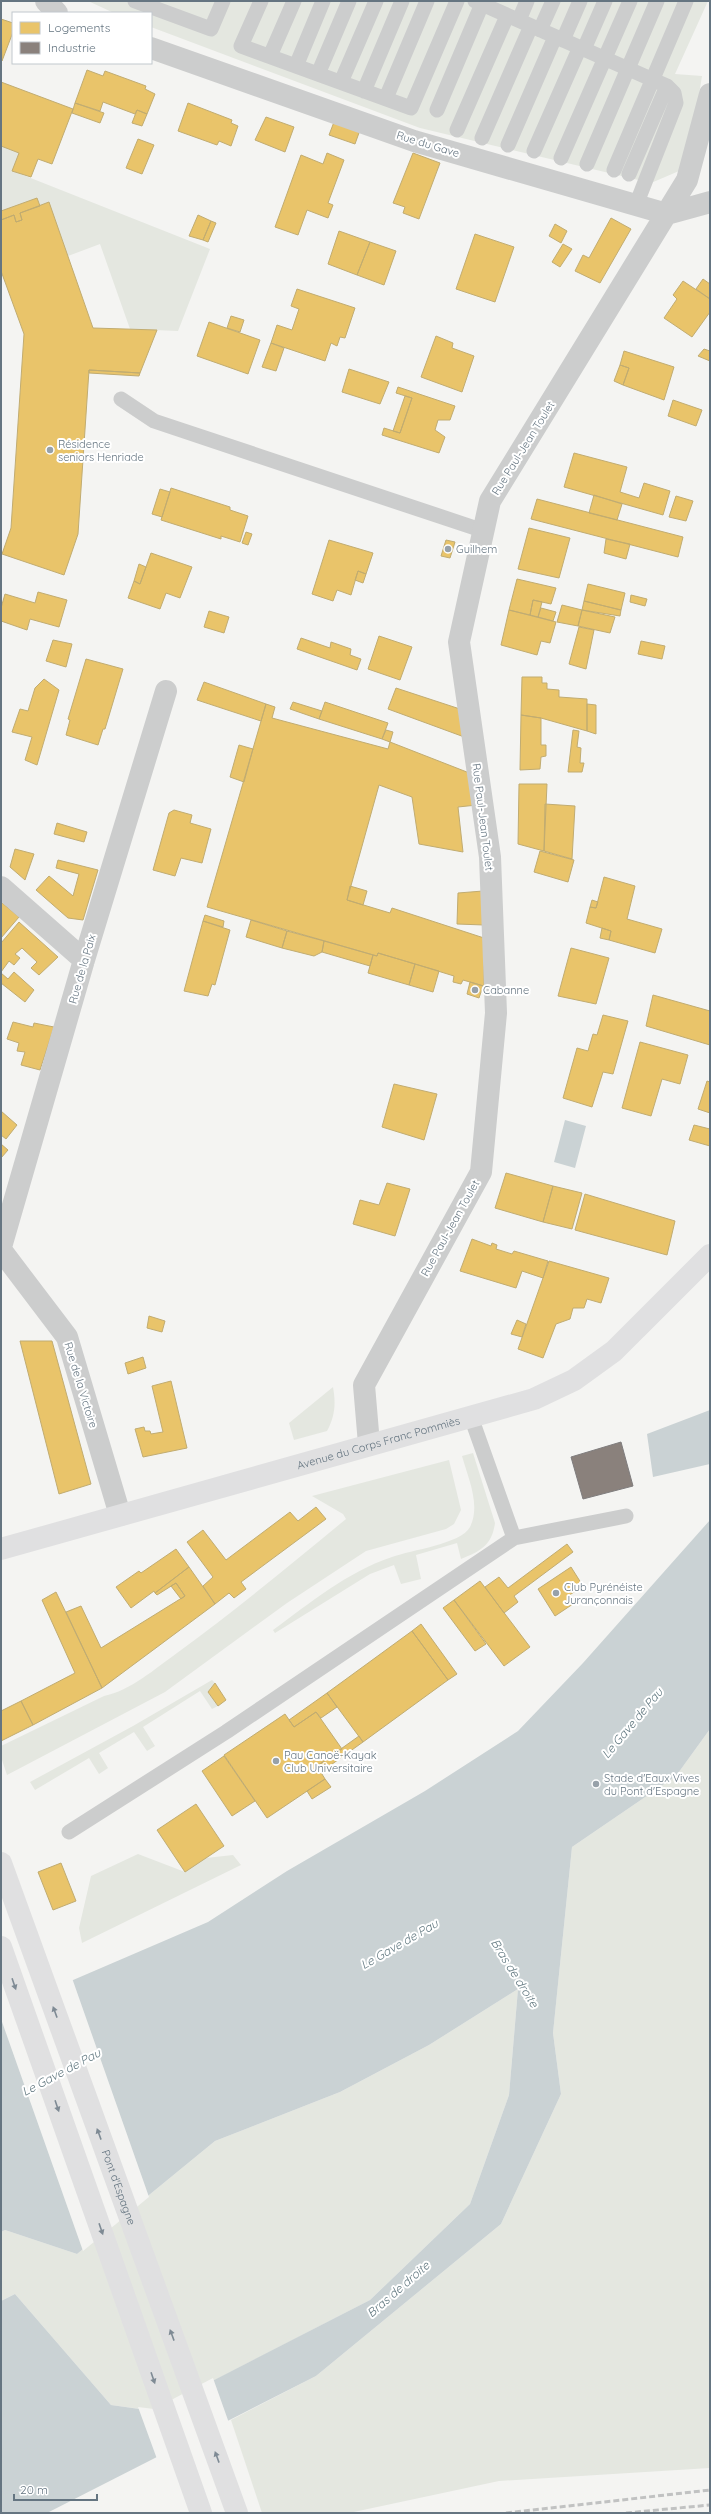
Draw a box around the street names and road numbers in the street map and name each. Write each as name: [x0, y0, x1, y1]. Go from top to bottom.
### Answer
street label: Rue du Gave: [395, 128, 461, 160]
street label: Rue Paul-Jean Toulet: [488, 398, 558, 498]
street label: Rue Paul-Jean Toulet: [469, 763, 497, 872]
street label: Rue de la Paix: [65, 933, 99, 1005]
street label: Rue Paul-Jean Toulet: [418, 1177, 482, 1279]
street label: Rue de la Victoire: [61, 1340, 101, 1430]
street label: Avenue du Corps Franc Pommiès: [295, 1413, 461, 1472]
street label: Pont d'Espagne: [99, 2148, 139, 2227]

